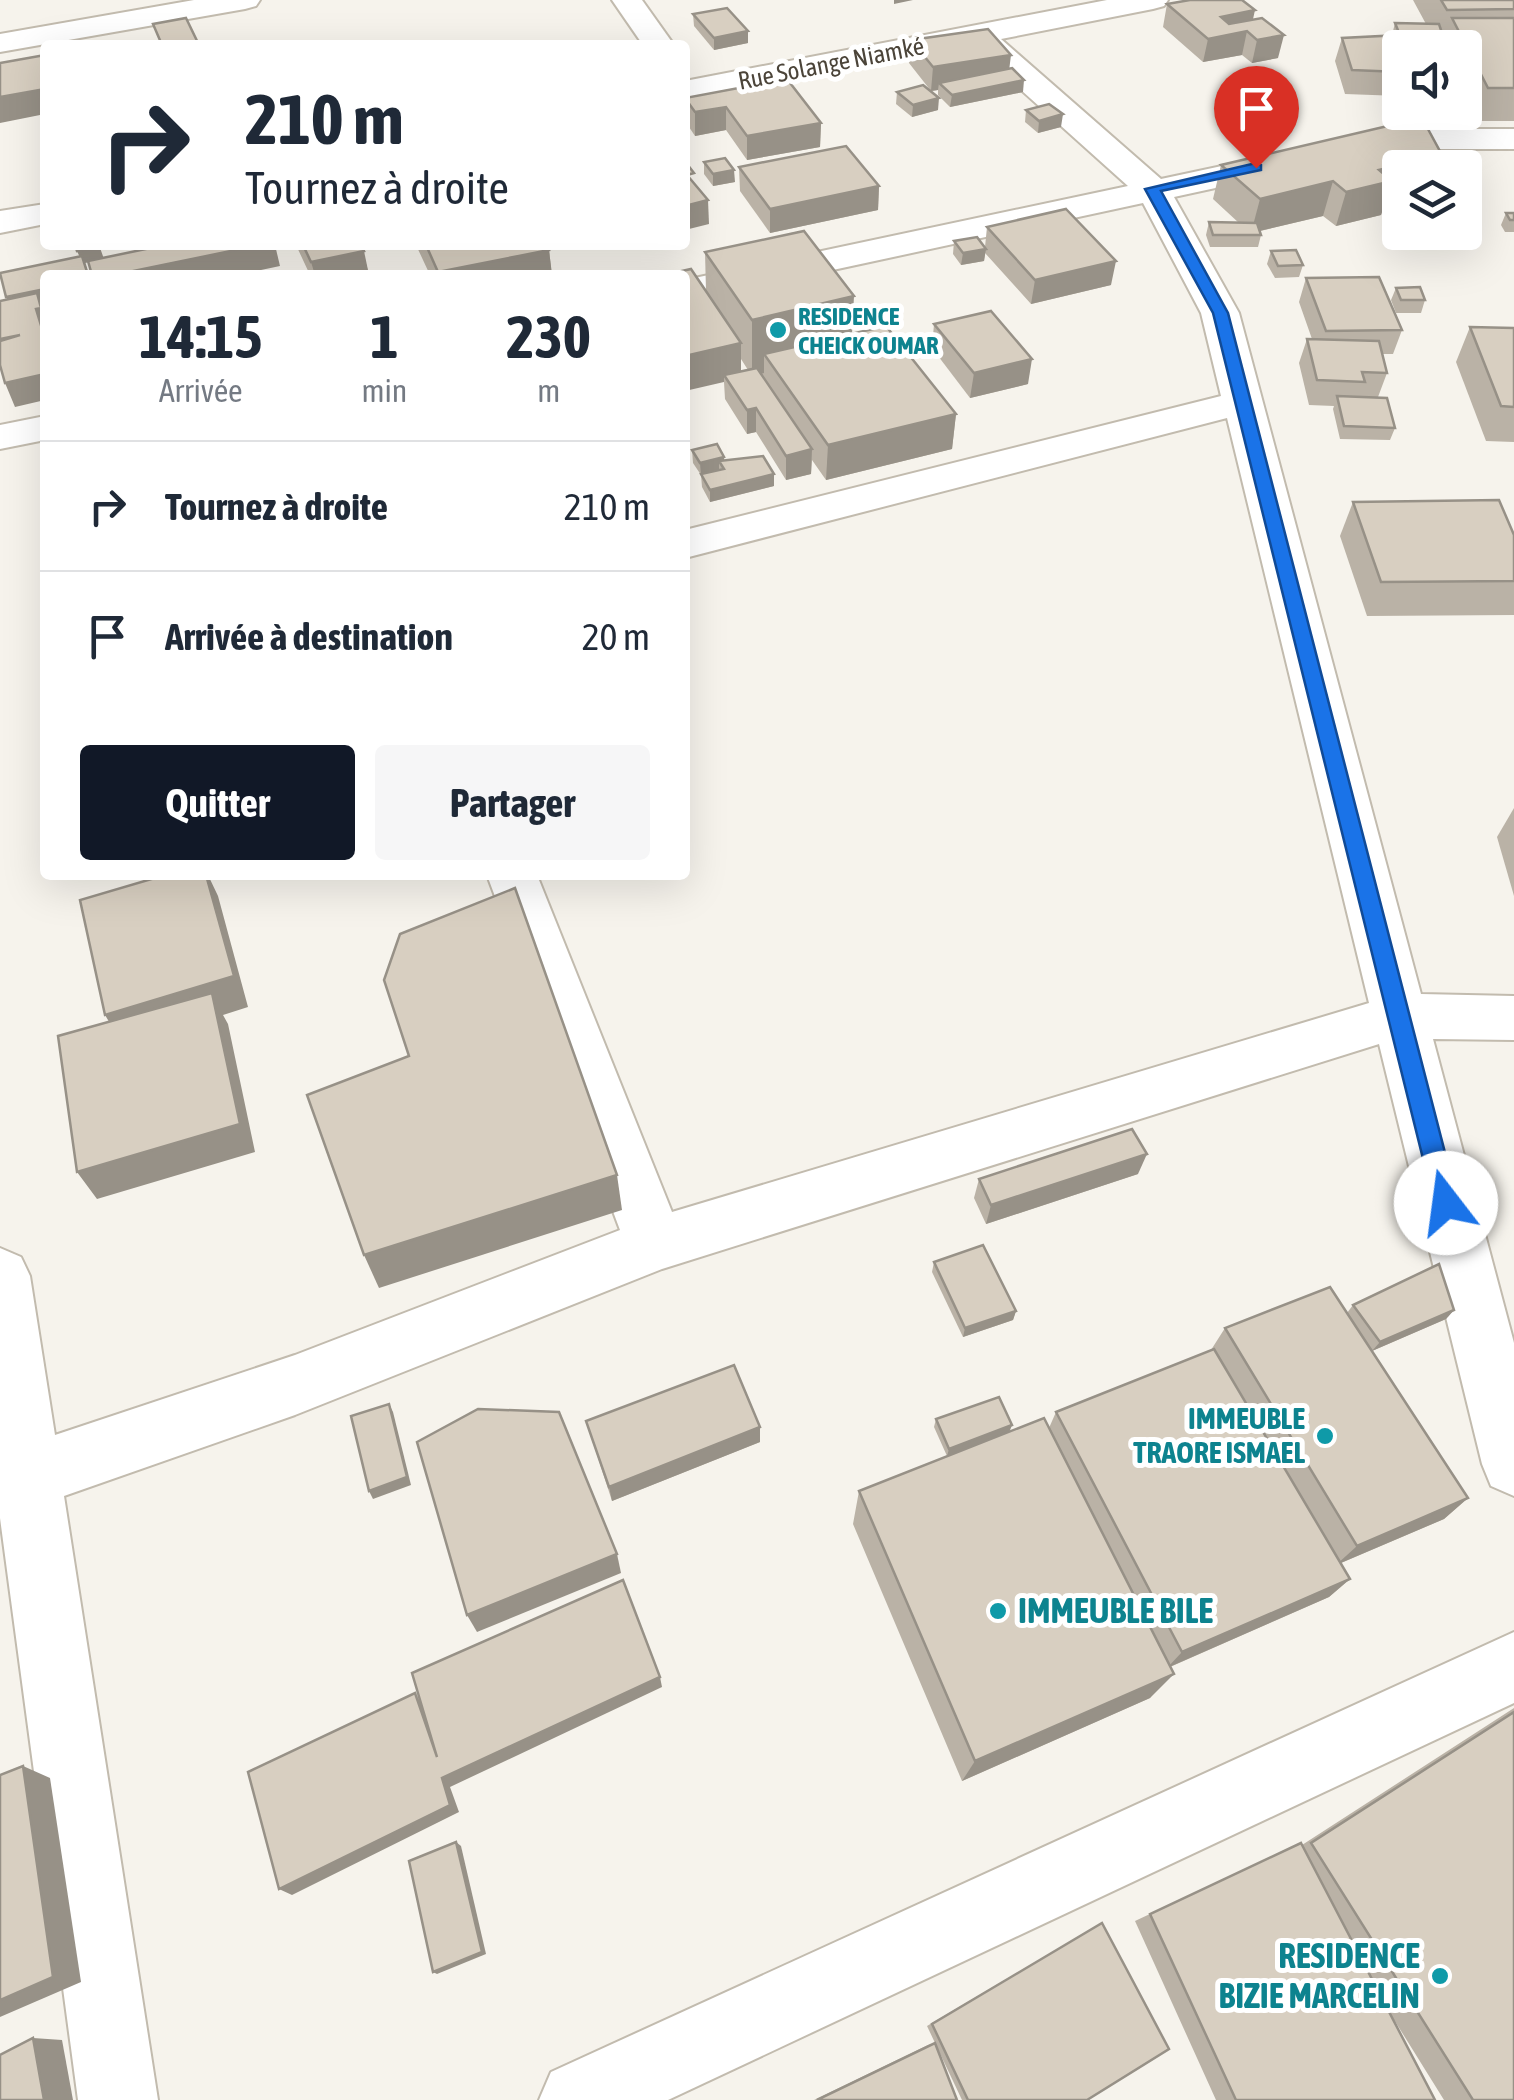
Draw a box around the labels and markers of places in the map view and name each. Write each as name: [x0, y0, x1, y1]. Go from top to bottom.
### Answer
pin: [1214, 66, 1299, 169]
place label: RESIDENCE CHEICK OUMAR: [798, 302, 939, 359]
marker: RESIDENCE CHEICK OUMAR: [767, 319, 789, 341]
place label: IMMEUBLE TRAORE ISMAEL: [1133, 1401, 1305, 1469]
marker: IMMEUBLE TRAORE ISMAEL: [1314, 1425, 1336, 1447]
place label: IMMEUBLE BILE: [1018, 1590, 1213, 1630]
marker: IMMEUBLE BILE: [987, 1600, 1009, 1622]
place label: RESIDENCE BIZIE MARCELIN: [1219, 1935, 1420, 2015]
marker: RESIDENCE BIZIE MARCELIN: [1429, 1965, 1451, 1987]

